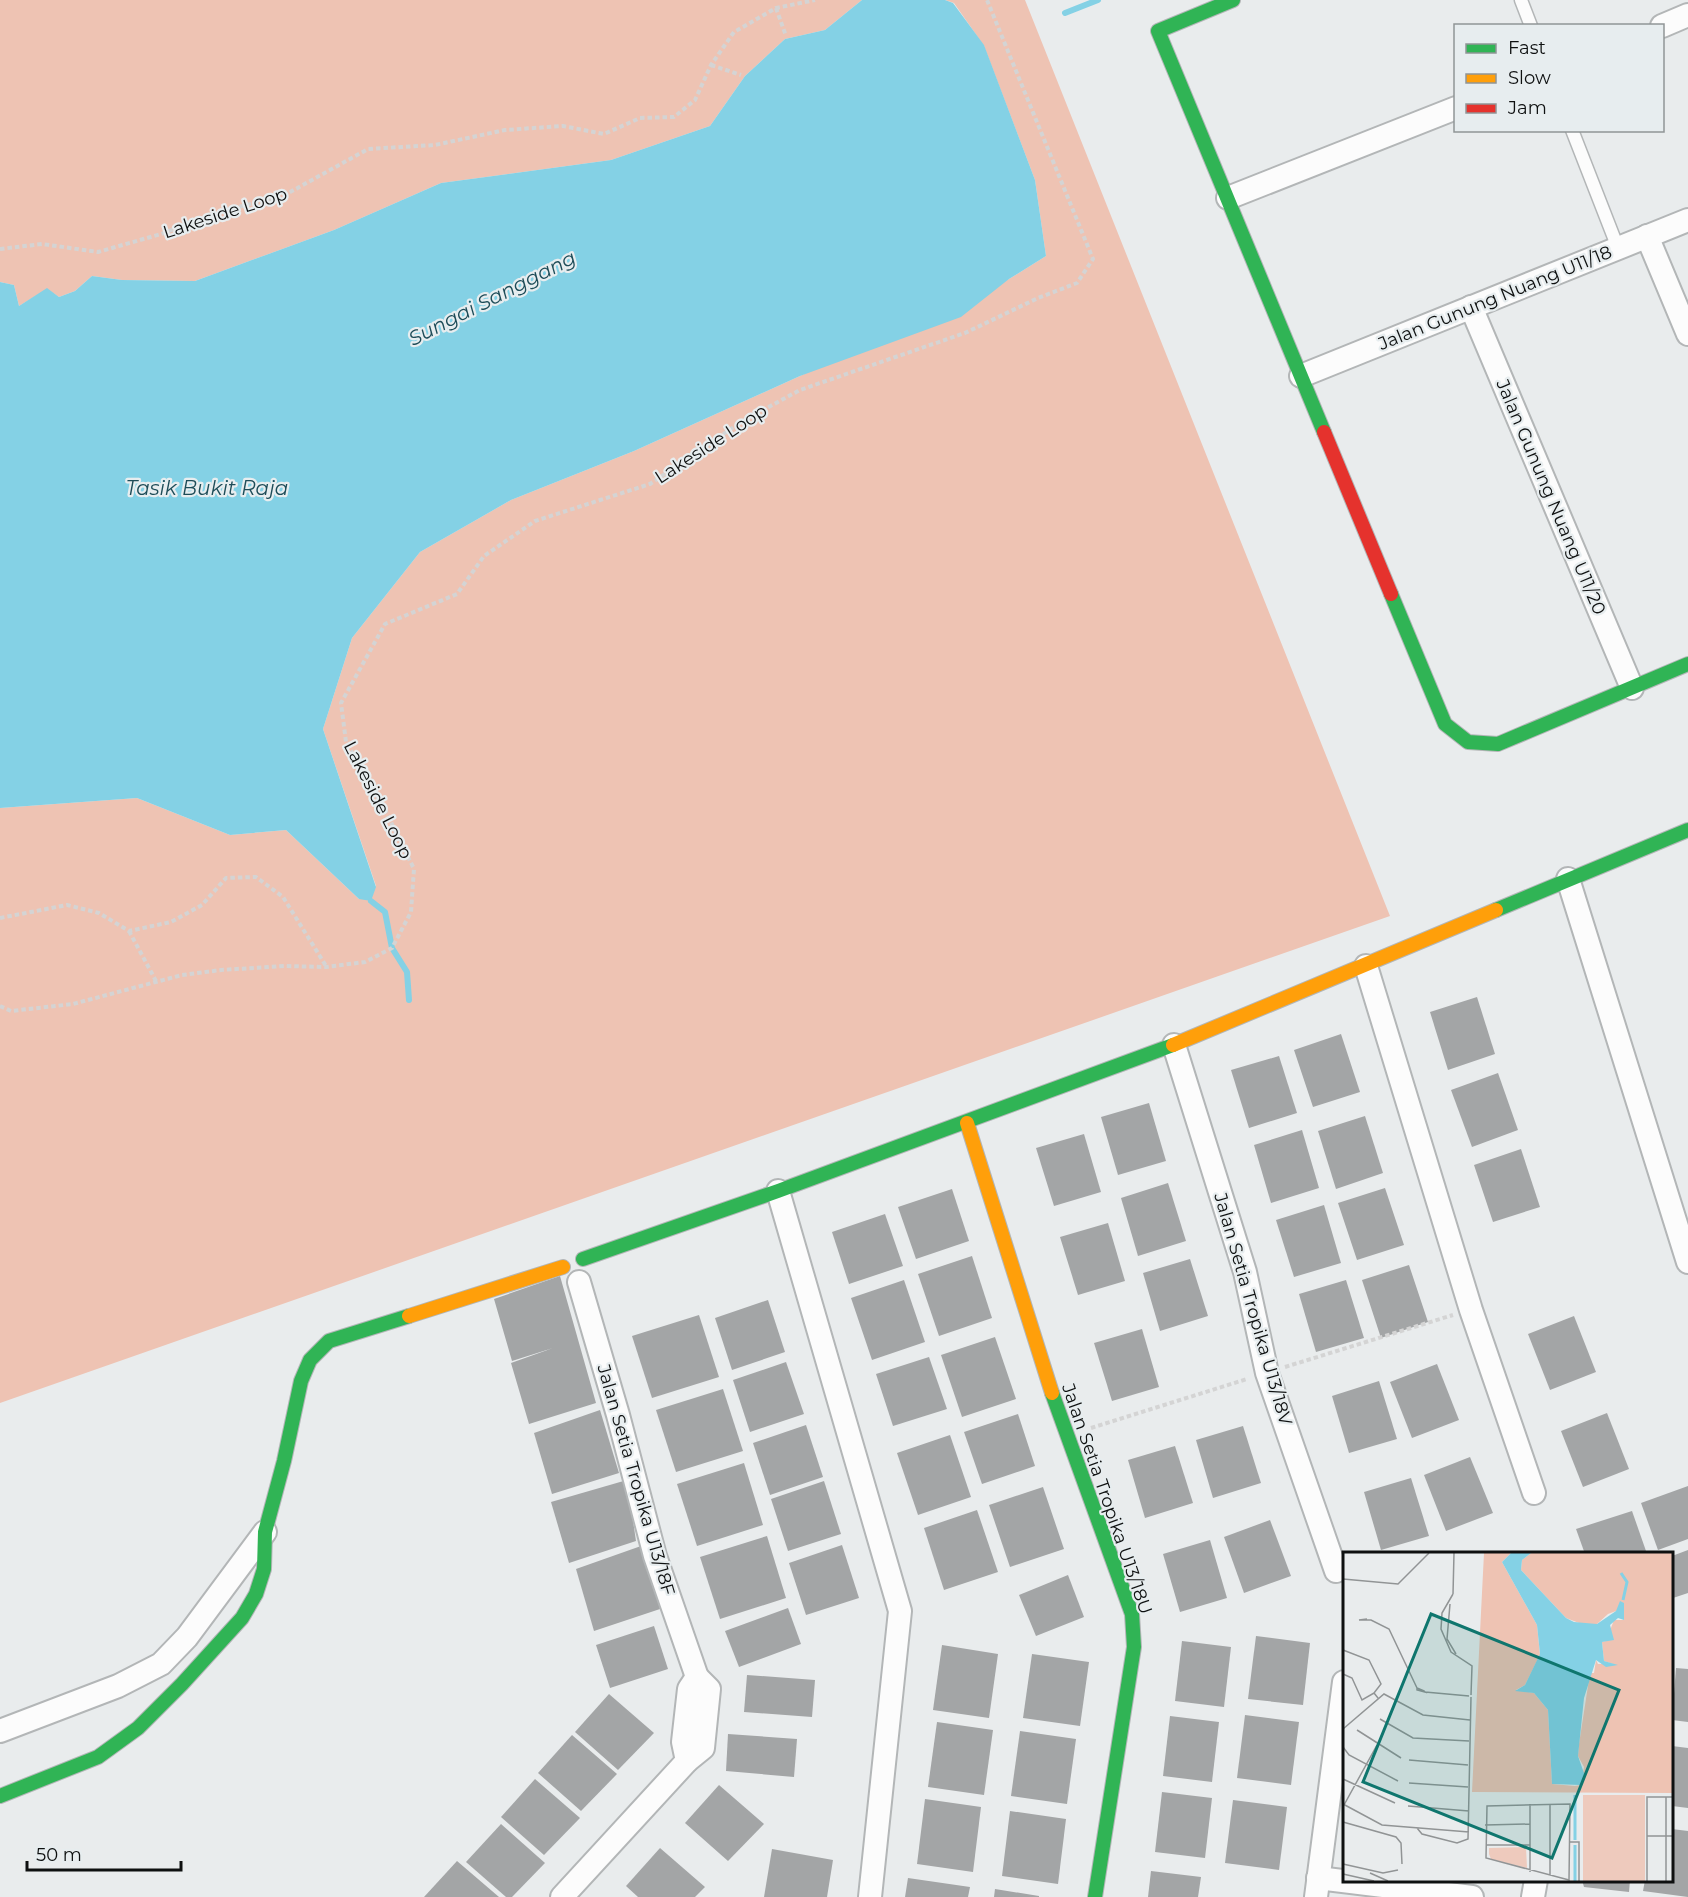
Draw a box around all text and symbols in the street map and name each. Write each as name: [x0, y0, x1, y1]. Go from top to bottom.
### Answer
legend: [1454, 24, 1664, 132]
text: Fast: [1508, 37, 1546, 59]
text: Slow: [1508, 67, 1551, 89]
text: Jam: [1507, 97, 1547, 119]
street label: Lakeside Loop: [160, 183, 290, 243]
street label: Jalan Gunung Nuang U11/18: [1374, 241, 1615, 355]
water label: Sungai Sanggang: [404, 245, 580, 351]
street label: Jalan Gunung Nuang U11/20: [1491, 375, 1611, 618]
street label: Lakeside Loop: [651, 400, 771, 488]
water label: Tasik Bukit Raja: [126, 476, 288, 500]
street label: Lakeside Loop: [339, 737, 417, 863]
street label: Jalan Setia Tropika U13/18V: [1209, 1189, 1297, 1428]
street label: Jalan Setia Tropika U13/18F: [592, 1361, 680, 1598]
street label: Jalan Setia Tropika U13/18U: [1057, 1380, 1157, 1617]
inset map: [1343, 1552, 1673, 1882]
scale bar: [27, 1834, 182, 1872]
text: 50 m: [36, 1844, 82, 1866]

